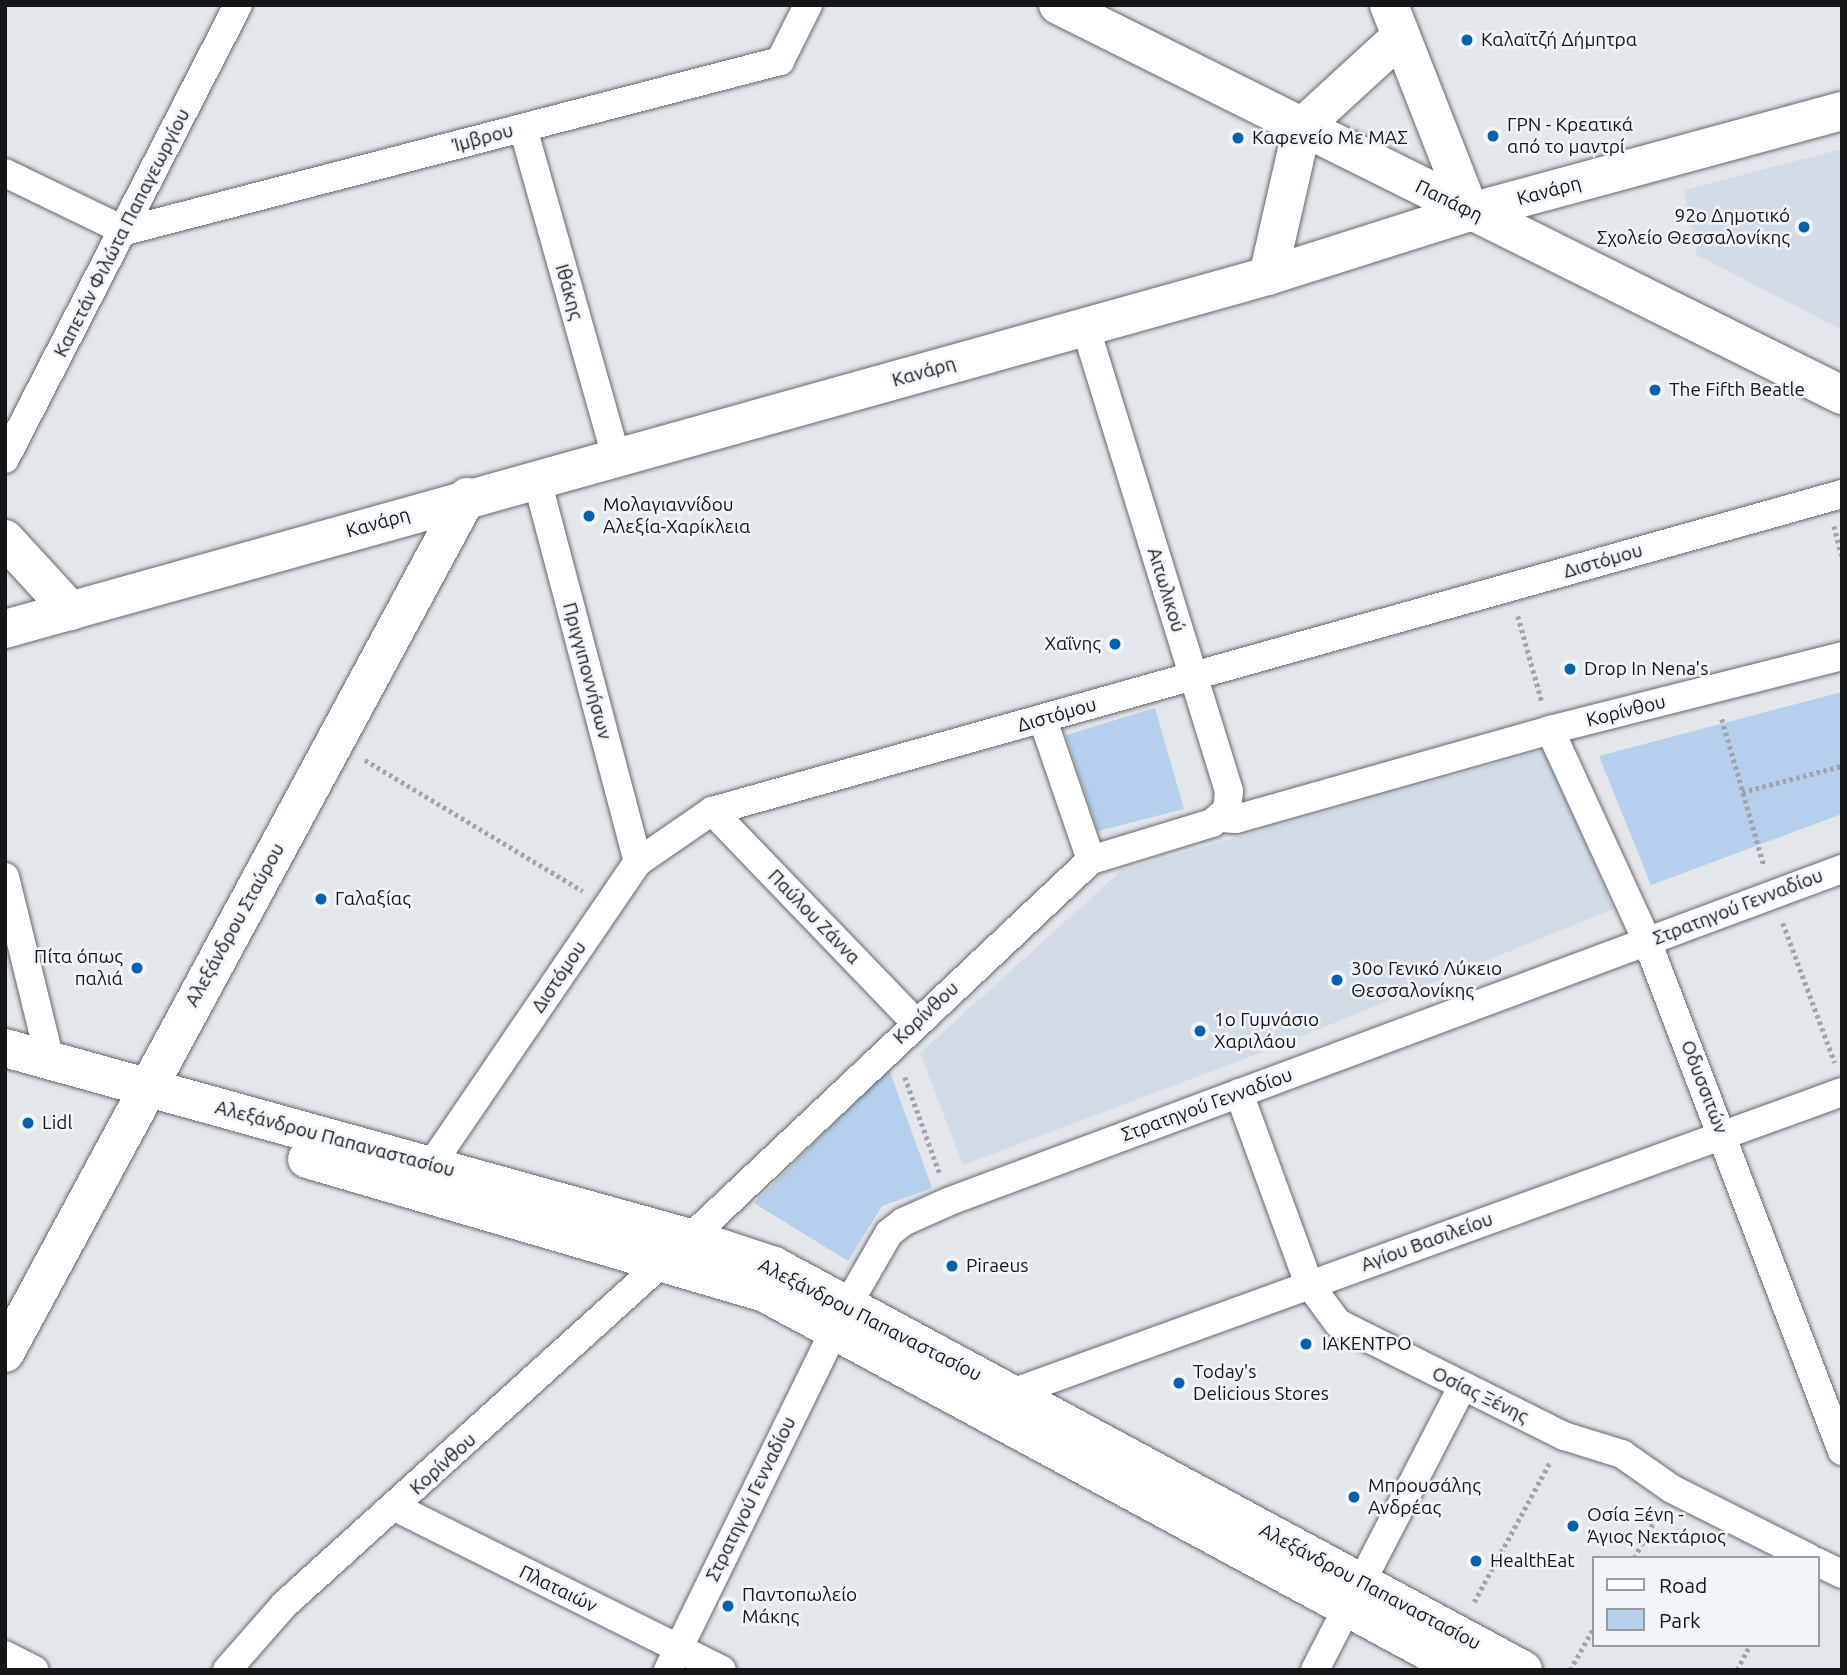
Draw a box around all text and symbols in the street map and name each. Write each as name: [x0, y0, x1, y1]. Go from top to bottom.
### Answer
place label: Καλαϊτζή Δήμητρα: [1481, 29, 1637, 51]
marker: Καλαϊτζή Δήμητρα: [1459, 32, 1475, 48]
street label: Καπετάν Φιλώτα Παπαγεωργίου: [49, 105, 195, 361]
place label: ΓΡΝ - Κρεατικά από το μαντρί: [1507, 114, 1633, 158]
street label: Ίμβρου: [450, 119, 516, 157]
place label: Καφενείο Με ΜΑΣ: [1252, 127, 1408, 149]
marker: ΓΡΝ - Κρεατικά από το μαντρί: [1485, 128, 1501, 144]
marker: Καφενείο Με ΜΑΣ: [1230, 130, 1246, 146]
street label: Κανάρη: [1514, 172, 1584, 210]
street label: Παπάφη: [1412, 175, 1486, 227]
place label: 92ο Δημοτικό Σχολείο Θεσσαλονίκης: [1597, 205, 1790, 249]
marker: 92ο Δημοτικό Σχολείο Θεσσαλονίκης: [1796, 219, 1812, 235]
street label: Ιθάκης: [550, 262, 588, 322]
street label: Κανάρη: [889, 352, 959, 392]
place label: The Fifth Beatle: [1669, 379, 1805, 401]
marker: The Fifth Beatle: [1647, 382, 1663, 398]
place label: Μολαγιαννίδου Αλεξία-Χαρίκλεια: [603, 494, 750, 538]
street label: Κανάρη: [343, 503, 413, 543]
marker: Μολαγιαννίδου Αλεξία-Χαρίκλεια: [581, 508, 597, 524]
street label: Διστόμου: [1561, 539, 1645, 583]
street label: Αιτωλικού: [1142, 545, 1190, 635]
street label: Πριγγιποννήσων: [558, 600, 616, 742]
place label: Χαΐνης: [1045, 633, 1101, 655]
marker: Χαΐνης: [1107, 636, 1123, 652]
place label: Drop In Nena's: [1584, 658, 1708, 680]
marker: Drop In Nena's: [1562, 661, 1578, 677]
street label: Κορίνθου: [1584, 690, 1668, 732]
street label: Διστόμου: [1015, 693, 1099, 737]
street label: Αλεξάνδρου Σταύρου: [181, 839, 289, 1011]
street label: Στρατηγού Γενναδίου: [1650, 864, 1826, 950]
street label: Παύλου Ζάννα: [763, 865, 865, 969]
place label: Γαλαξίας: [335, 888, 411, 910]
marker: Γαλαξίας: [313, 891, 329, 907]
street label: Διστόμου: [527, 937, 591, 1017]
place label: Πίτα όπως παλιά: [34, 946, 123, 990]
place label: 30ο Γενικό Λύκειο Θεσσαλονίκης: [1351, 958, 1502, 1002]
marker: Πίτα όπως παλιά: [129, 960, 145, 976]
marker: 30ο Γενικό Λύκειο Θεσσαλονίκης: [1329, 972, 1345, 988]
street label: Κορίνθου: [889, 977, 963, 1049]
place label: 1ο Γυμνάσιο Χαριλάου: [1214, 1009, 1319, 1053]
marker: 1ο Γυμνάσιο Χαριλάου: [1192, 1023, 1208, 1039]
street label: Οδυσσιτών: [1676, 1037, 1732, 1137]
street label: Στρατηγού Γενναδίου: [1118, 1063, 1296, 1147]
street label: Αλεξάνδρου Παπαναστασίου: [213, 1096, 457, 1182]
place label: Lidl: [42, 1112, 72, 1134]
marker: Lidl: [20, 1115, 36, 1131]
street label: Αγίου Βασιλείου: [1358, 1208, 1496, 1276]
street label: Αλεξάνδρου Παπαναστασίου: [755, 1254, 985, 1386]
place label: Piraeus: [966, 1255, 1029, 1277]
marker: Piraeus: [944, 1258, 960, 1274]
place label: ΙΑΚΕΝΤΡΟ: [1322, 1333, 1412, 1355]
marker: ΙΑΚΕΝΤΡΟ: [1296, 1334, 1316, 1354]
place label: Today's Delicious Stores: [1193, 1361, 1329, 1405]
street label: Οσίας Ξένης: [1428, 1362, 1532, 1428]
marker: Today's Delicious Stores: [1171, 1375, 1187, 1391]
street label: Στρατηγού Γενναδίου: [701, 1413, 801, 1585]
street label: Κορίνθου: [405, 1428, 481, 1500]
place label: Μπρουσάλης Ανδρέας: [1368, 1475, 1481, 1519]
marker: Μπρουσάλης Ανδρέας: [1346, 1489, 1362, 1505]
place label: Οσία Ξένη - Άγιος Νεκτάριος: [1587, 1504, 1726, 1548]
marker: Οσία Ξένη - Άγιος Νεκτάριος: [1565, 1518, 1581, 1534]
street label: Αλεξάνδρου Παπαναστασίου: [1256, 1519, 1484, 1655]
place label: HealthEat: [1490, 1550, 1575, 1572]
marker: HealthEat: [1468, 1553, 1484, 1569]
legend: [1591, 1556, 1819, 1647]
street label: Πλαταιών: [515, 1560, 601, 1618]
text: Road: [1659, 1573, 1707, 1597]
place label: Παντοπωλείο Μάκης: [742, 1584, 857, 1628]
marker: Παντοπωλείο Μάκης: [720, 1598, 736, 1614]
text: Park: [1659, 1608, 1701, 1632]

